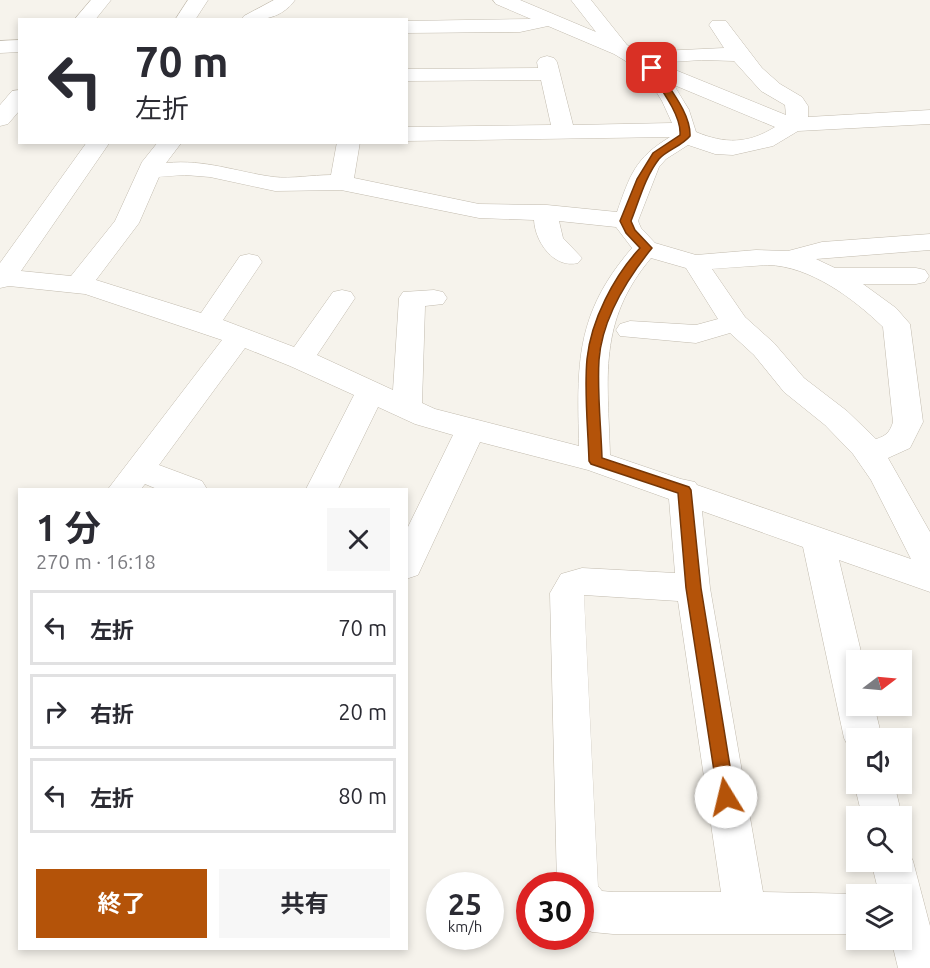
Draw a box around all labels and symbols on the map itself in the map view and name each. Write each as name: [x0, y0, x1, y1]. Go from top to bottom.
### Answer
pin: [626, 42, 677, 93]
north arrow: [846, 650, 912, 716]
position arrow: [694, 765, 758, 829]
speed limit sign: 30: [516, 872, 594, 950]

